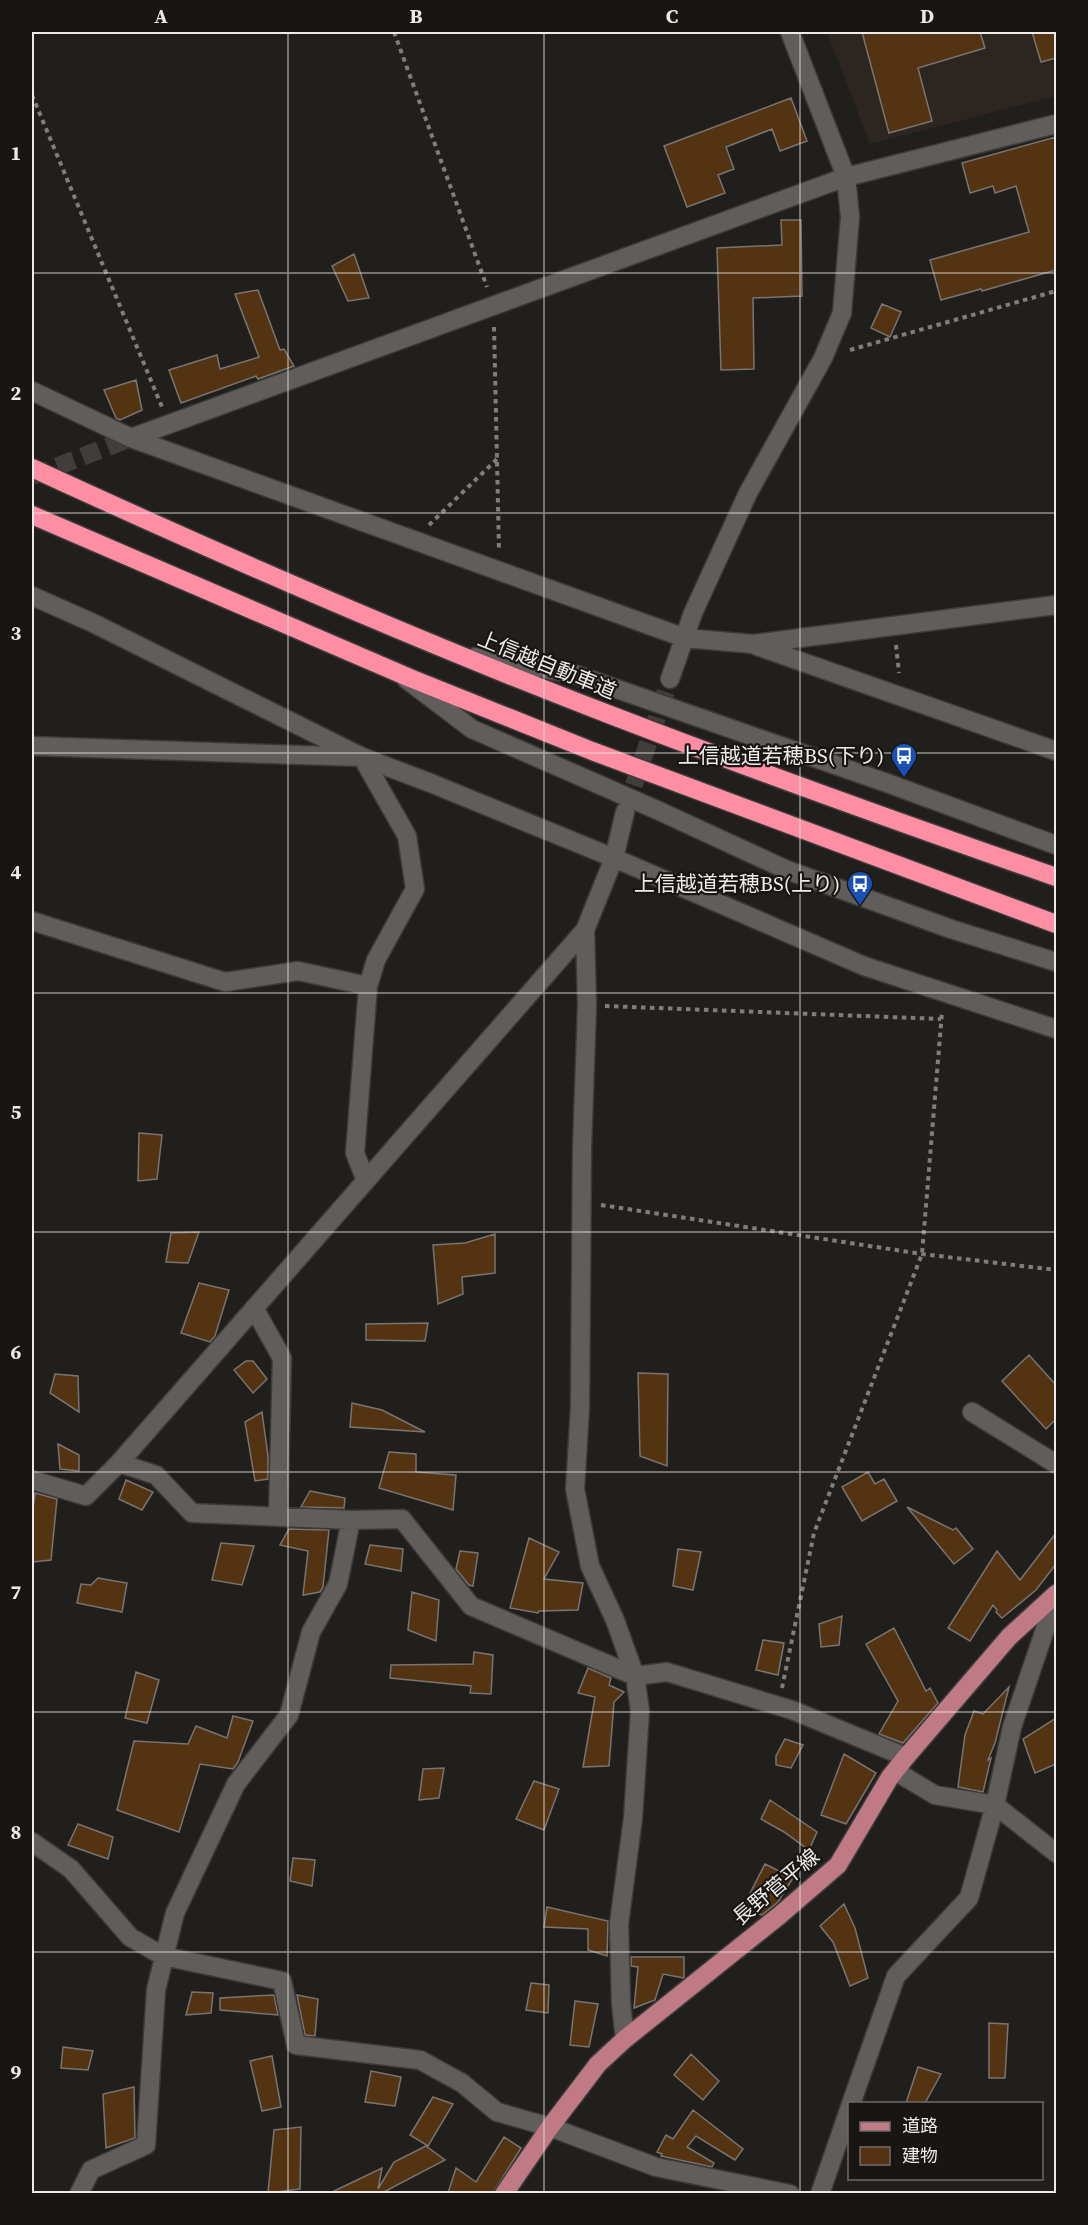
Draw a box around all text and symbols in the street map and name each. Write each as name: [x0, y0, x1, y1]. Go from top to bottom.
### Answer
text: A: [154, 2, 168, 30]
text: B: [409, 2, 423, 30]
text: C: [666, 2, 678, 30]
text: D: [920, 2, 934, 30]
text: 1: [11, 139, 21, 167]
text: 2: [11, 379, 22, 407]
text: 3: [11, 619, 22, 647]
street label: 上信越自動車道: [474, 624, 621, 706]
place label: 上信越道若穂BS(下り): [678, 741, 884, 770]
bus stop icon: 上信越道若穂BS(下り): [889, 741, 919, 779]
text: 4: [11, 858, 22, 886]
place label: 上信越道若穂BS(上り): [634, 869, 840, 898]
bus stop icon: 上信越道若穂BS(上り): [845, 869, 875, 907]
text: 5: [11, 1098, 22, 1126]
text: 6: [11, 1338, 22, 1366]
text: 7: [11, 1578, 22, 1606]
text: 8: [11, 1818, 21, 1846]
street label: 長野菅平線: [726, 1842, 825, 1931]
text: 9: [11, 2058, 22, 2086]
legend: [848, 2102, 1043, 2180]
text: 道路: [902, 2113, 938, 2138]
text: 建物: [902, 2143, 938, 2168]

